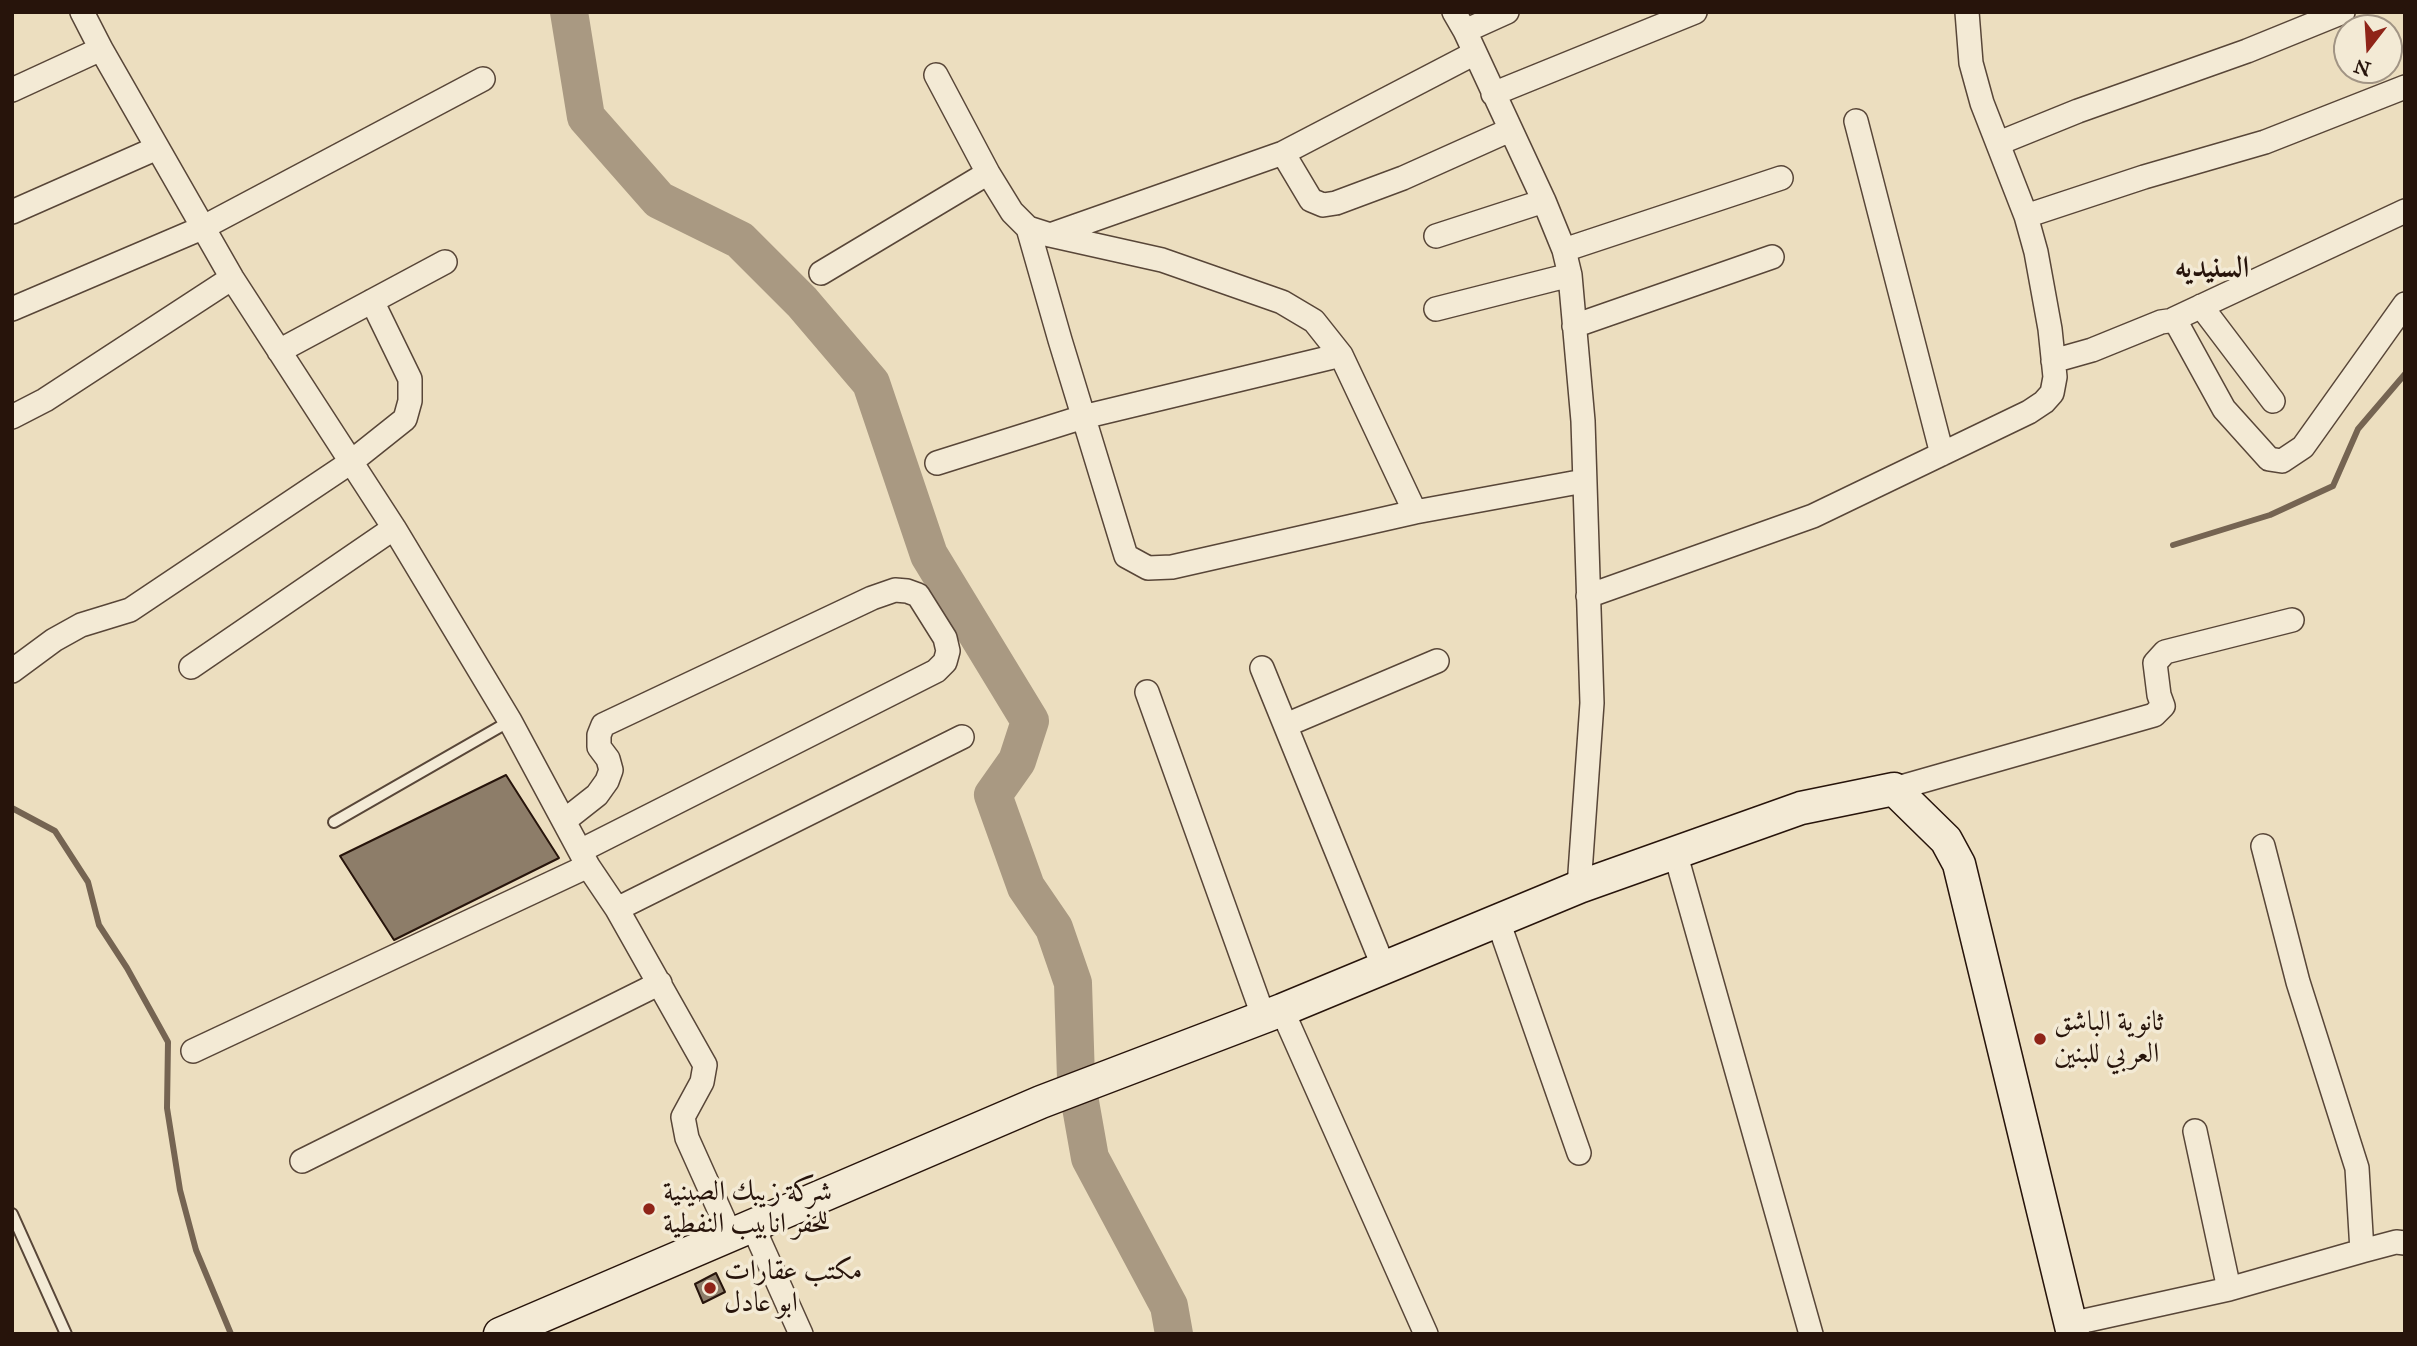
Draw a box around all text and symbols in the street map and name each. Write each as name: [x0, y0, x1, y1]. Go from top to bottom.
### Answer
north arrow: [2333, 14, 2403, 84]
text: N: [2351, 54, 2373, 81]
district label: السنيديه: [2175, 252, 2249, 288]
place label: ثانوية الباشق العربي للبنين: [2054, 1006, 2163, 1072]
marker: ثانوية الباشق العربي للبنين: [2032, 1031, 2048, 1047]
place label: شركة زيبك الصينية للحفر انابيب النفطية: [663, 1176, 832, 1242]
marker: شركة زيبك الصينية للحفر انابيب النفطية: [641, 1201, 657, 1217]
place label: مكتب عقارات ابو عادل: [724, 1255, 862, 1321]
marker: مكتب عقارات ابو عادل: [702, 1280, 718, 1296]

